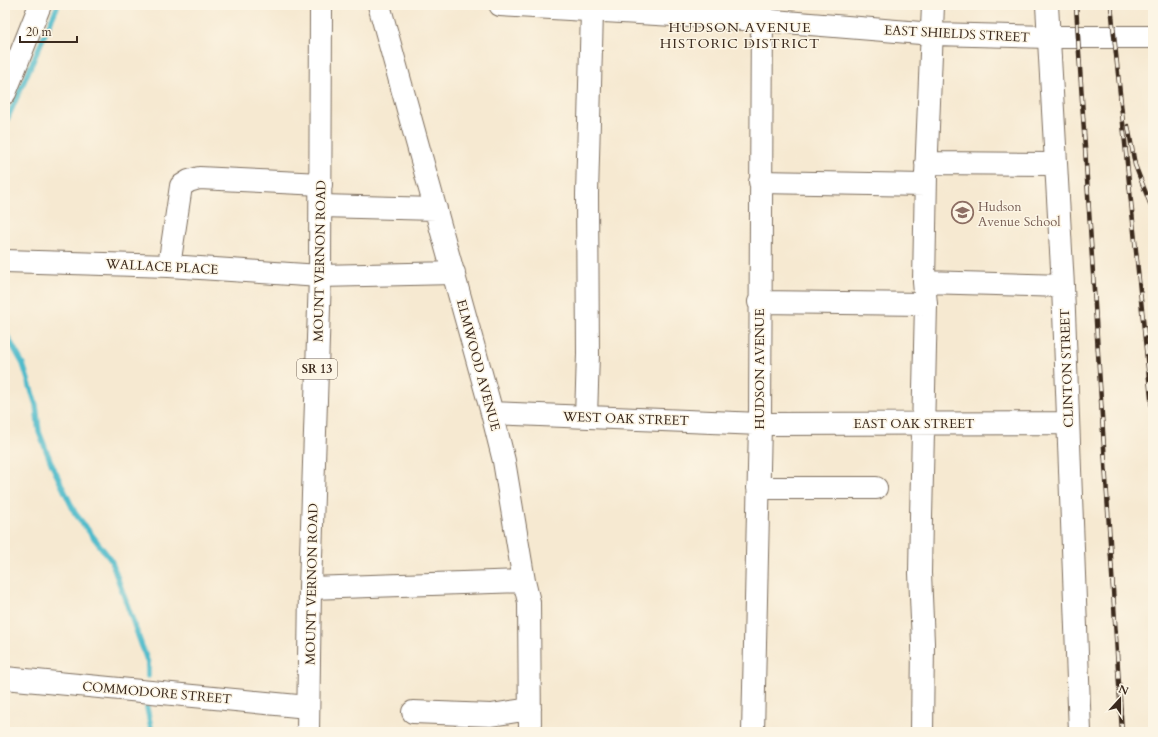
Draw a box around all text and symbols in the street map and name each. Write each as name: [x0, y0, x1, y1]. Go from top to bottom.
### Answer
scale bar: [20, 18, 77, 44]
district label: HUDSON AVENUE HISTORIC DISTRICT: [660, 18, 820, 53]
street label: EAST SHIELDS STREET: [884, 21, 1031, 47]
text: 20 m: [26, 24, 53, 40]
street label: MOUNT VERNON ROAD: [310, 180, 330, 342]
place label: Hudson Avenue School: [978, 198, 1061, 231]
school or university icon: Hudson Avenue School: [949, 200, 975, 226]
street label: WALLACE PLACE: [104, 255, 219, 279]
street label: ELMWOOD AVENUE: [452, 297, 504, 433]
street label: CLINTON STREET: [1056, 308, 1078, 428]
street label: HUDSON AVENUE: [751, 309, 769, 429]
road number: SR 13: [297, 359, 337, 379]
street label: WEST OAK STREET: [562, 408, 690, 430]
street label: EAST OAK STREET: [853, 415, 975, 433]
street label: MOUNT VERNON ROAD: [302, 503, 322, 665]
street label: COMMODORE STREET: [81, 677, 233, 709]
north arrow: [1100, 679, 1140, 719]
text: N: [1116, 681, 1131, 699]

